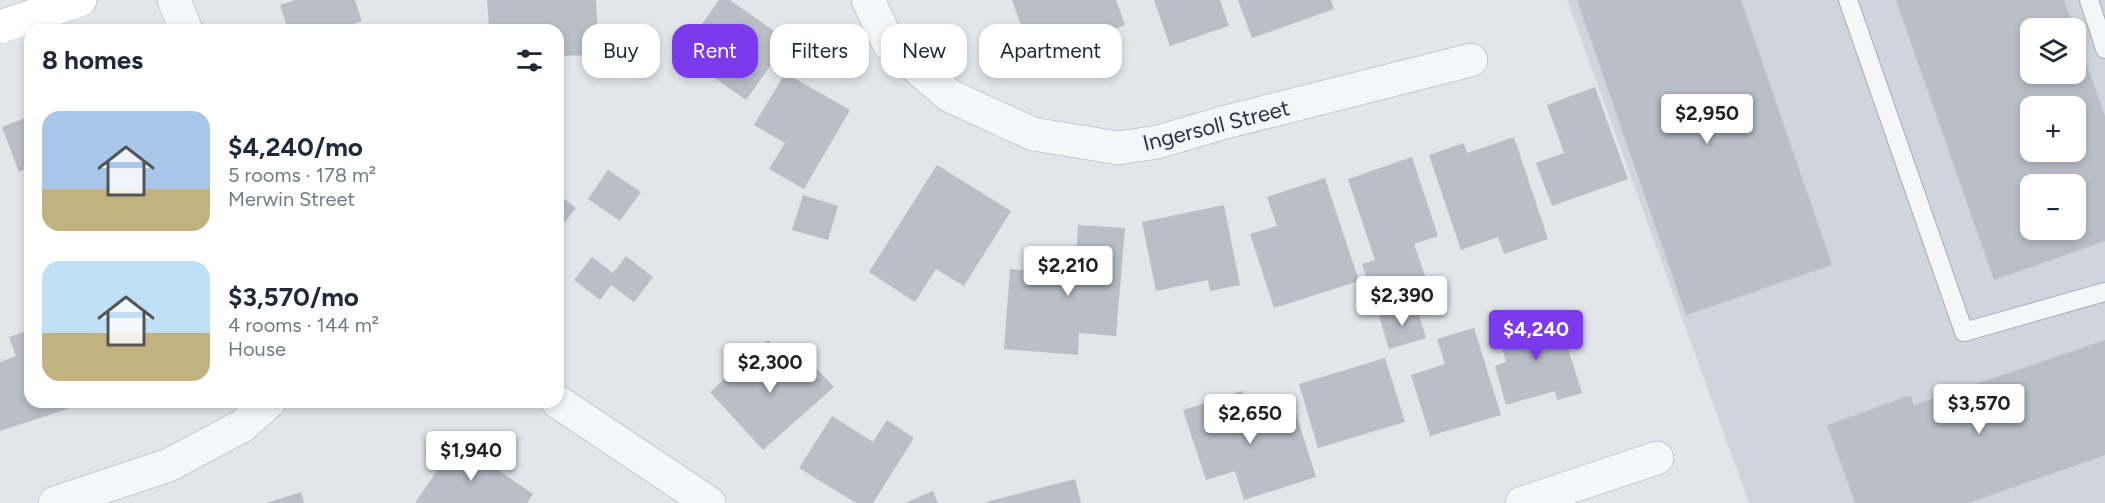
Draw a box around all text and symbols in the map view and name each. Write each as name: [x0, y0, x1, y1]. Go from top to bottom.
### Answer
map controls: [2020, 18, 2086, 240]
button: layers: [2020, 18, 2086, 84]
chip: Buy: [582, 24, 660, 78]
chip: Rent: [672, 24, 758, 78]
chip: Filters: [770, 24, 869, 78]
chip: New: [881, 24, 967, 78]
chip: Apartment: [979, 24, 1122, 78]
text: 8 homes: [42, 44, 143, 76]
icon: filters: [513, 44, 546, 77]
street label: Ingersoll Street: [1140, 94, 1292, 157]
pin: $2,950: [1658, 94, 1756, 145]
button: +: [2020, 96, 2086, 162]
text: $2,950: [1675, 101, 1739, 125]
text: $4,240/mo: [228, 131, 363, 163]
icon: home: [90, 135, 162, 207]
text: 5 rooms · 178 m²: [228, 163, 376, 187]
button: −: [2020, 174, 2086, 240]
text: Merwin Street: [228, 187, 355, 211]
pin: $2,210: [1019, 246, 1117, 297]
text: $2,210: [1038, 253, 1098, 277]
pin: $2,390: [1353, 276, 1451, 327]
text: $3,570/mo: [228, 281, 359, 313]
text: $2,390: [1370, 283, 1434, 307]
icon: home: [90, 285, 162, 357]
pin: $4,240: [1487, 310, 1585, 361]
text: 4 rooms · 144 m²: [228, 313, 379, 337]
text: $4,240: [1503, 317, 1569, 341]
text: House: [228, 337, 286, 361]
pin: $2,300: [721, 343, 819, 394]
text: $2,300: [738, 350, 802, 374]
pin: $3,570: [1930, 384, 2028, 435]
text: $3,570: [1947, 391, 2011, 415]
pin: $2,650: [1201, 394, 1299, 445]
text: $2,650: [1218, 401, 1282, 425]
pin: $1,940: [422, 431, 520, 482]
text: $1,940: [440, 438, 502, 462]

